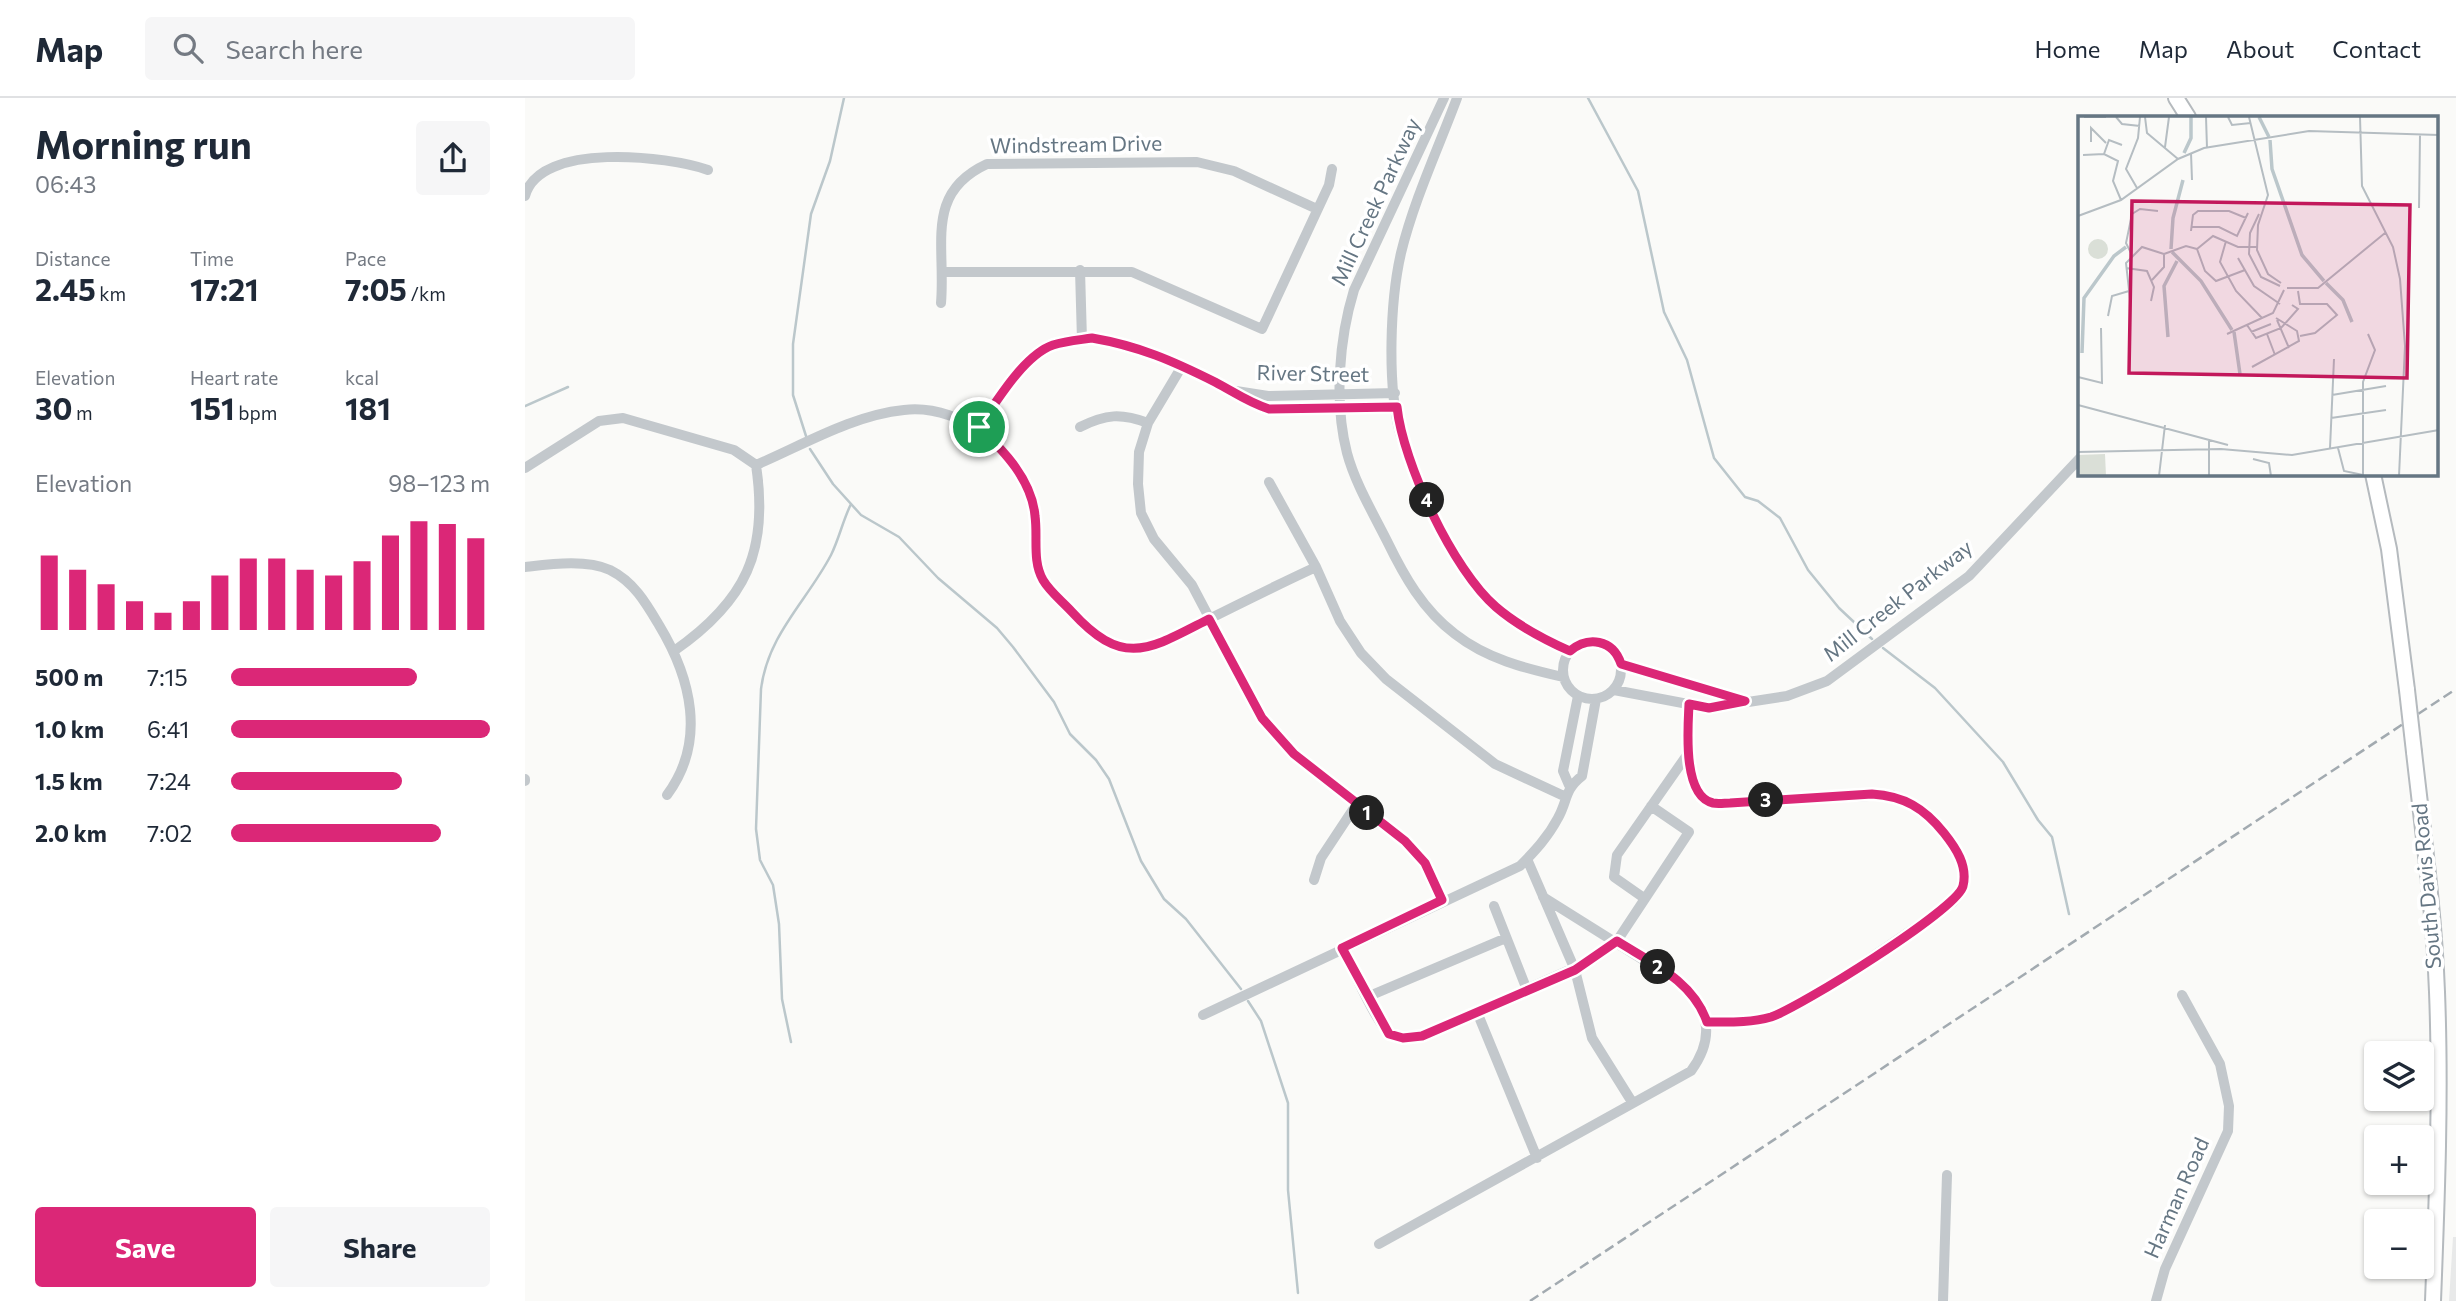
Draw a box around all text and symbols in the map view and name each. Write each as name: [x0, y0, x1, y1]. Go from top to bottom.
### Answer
search box: [145, 17, 635, 80]
text: Map: [35, 28, 103, 69]
icon: search: [169, 29, 207, 67]
text: Search here: [225, 33, 363, 64]
text: Home: [2035, 34, 2101, 63]
text: Map: [2139, 34, 2188, 63]
text: About: [2226, 34, 2294, 63]
text: Contact: [2332, 34, 2421, 63]
street label: Mill Creek Parkway: [1325, 113, 1425, 289]
inset map: [2078, 116, 2438, 476]
text: Morning run: [35, 120, 252, 167]
button: share: [416, 121, 490, 195]
street label: Windstream Drive: [990, 129, 1162, 158]
text: 06:43: [35, 170, 96, 198]
text: Distance: [35, 247, 111, 270]
text: Time: [190, 247, 234, 270]
text: Pace: [345, 247, 386, 270]
text: 2.45: [35, 270, 96, 307]
text: 17:21: [190, 270, 259, 307]
text: 7:05: [345, 270, 407, 307]
text: km: [96, 282, 126, 305]
text: /km: [407, 282, 446, 305]
street label: River Street: [1256, 359, 1370, 386]
text: Elevation: [35, 366, 115, 389]
text: Heart rate: [190, 366, 278, 389]
text: kcal: [345, 366, 379, 389]
text: 30: [35, 389, 72, 426]
text: 151: [190, 389, 235, 426]
text: 181: [345, 389, 391, 426]
pin: [949, 397, 1009, 457]
text: m: [72, 401, 93, 424]
text: bpm: [235, 401, 277, 424]
icon: arrive: [960, 408, 998, 446]
text: Elevation: [35, 469, 132, 497]
text: 98–123 m: [388, 469, 490, 497]
pin: 4: [1409, 482, 1445, 518]
text: 4: [1421, 488, 1432, 511]
street label: Mill Creek Parkway: [1818, 534, 1977, 666]
text: 500 m: [35, 663, 103, 691]
text: 7:15: [147, 663, 188, 691]
text: 1.0 km: [35, 715, 104, 743]
text: 6:41: [147, 715, 189, 743]
text: 1.5 km: [35, 767, 103, 795]
text: 7:24: [147, 767, 191, 795]
pin: 3: [1749, 782, 1783, 818]
text: 3: [1760, 788, 1771, 811]
pin: 1: [1349, 796, 1385, 830]
text: 1: [1362, 801, 1371, 824]
street label: South Davis Road: [2406, 802, 2445, 970]
text: 2.0 km: [35, 819, 107, 847]
text: 7:02: [147, 819, 192, 847]
pin: 2: [1641, 950, 1675, 984]
text: 2: [1652, 955, 1663, 978]
map controls: [2364, 1041, 2434, 1279]
button: layers: [2364, 1041, 2434, 1111]
button: +: [2364, 1125, 2434, 1195]
street label: Harman Road: [2138, 1133, 2213, 1262]
button: Save: [35, 1207, 256, 1287]
button: Share: [270, 1207, 490, 1287]
button: −: [2364, 1209, 2434, 1279]

